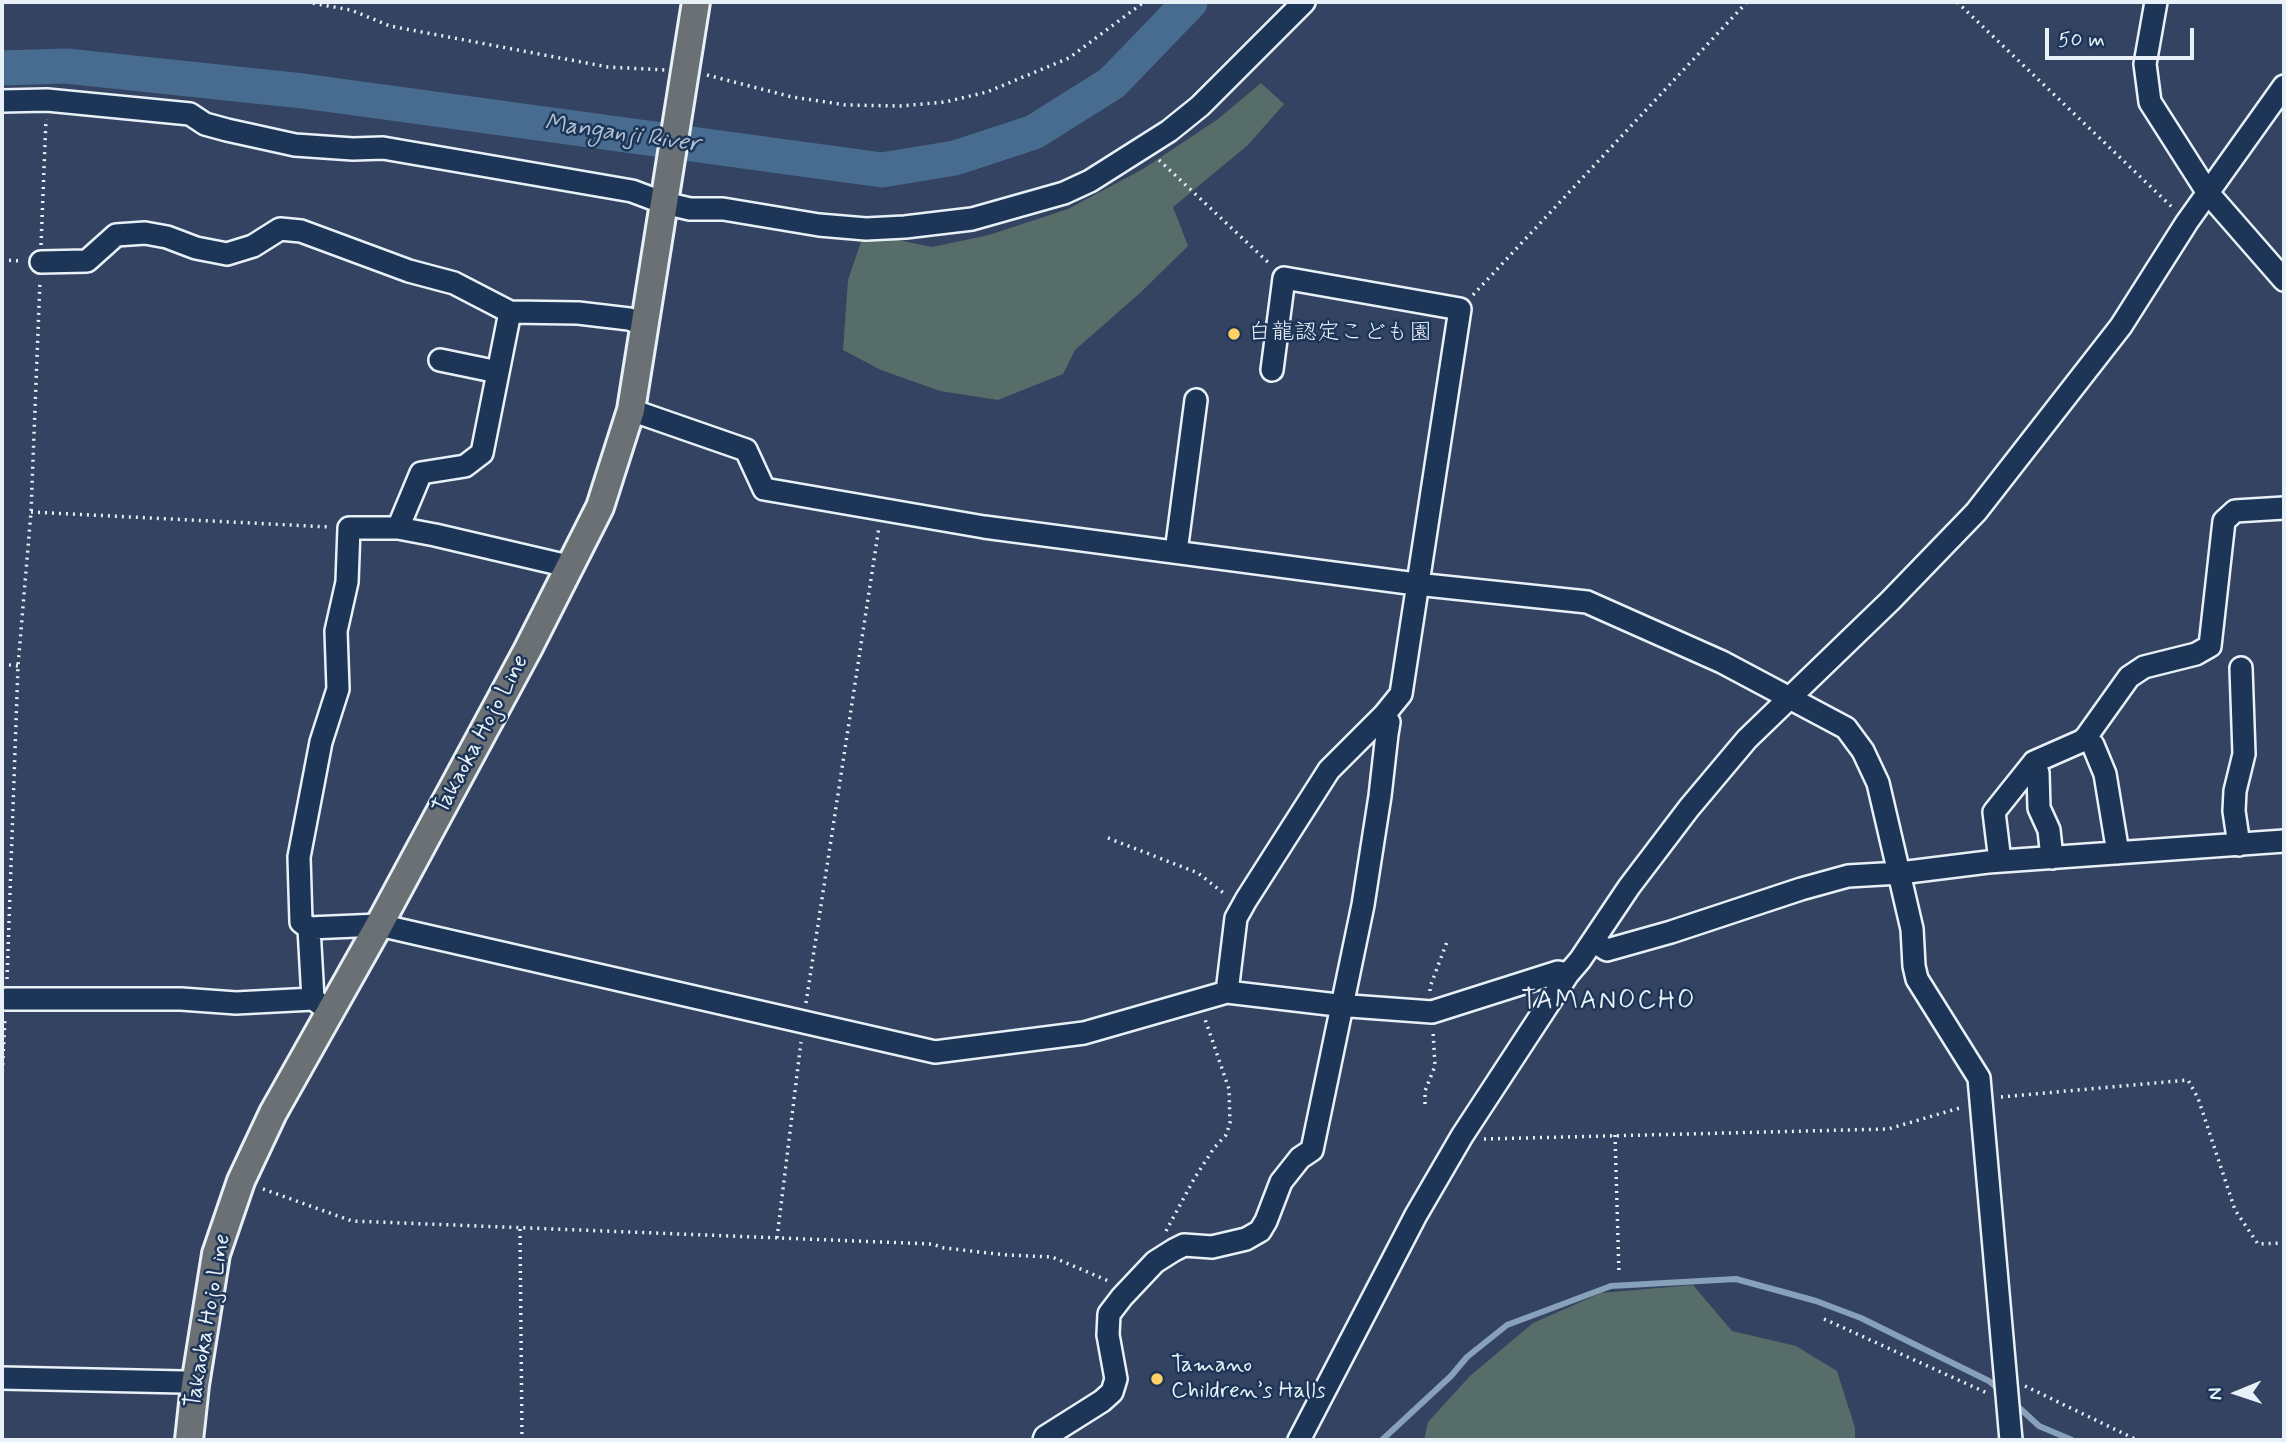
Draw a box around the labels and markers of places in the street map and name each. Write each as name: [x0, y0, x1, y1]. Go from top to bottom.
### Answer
place label: 白龍認定こども園: [1248, 320, 1432, 348]
marker: 白龍認定こども園: [1226, 326, 1242, 342]
place label: Tamano Children’s Halls: [1171, 1352, 1326, 1406]
marker: Tamano Children’s Halls: [1149, 1371, 1165, 1387]

